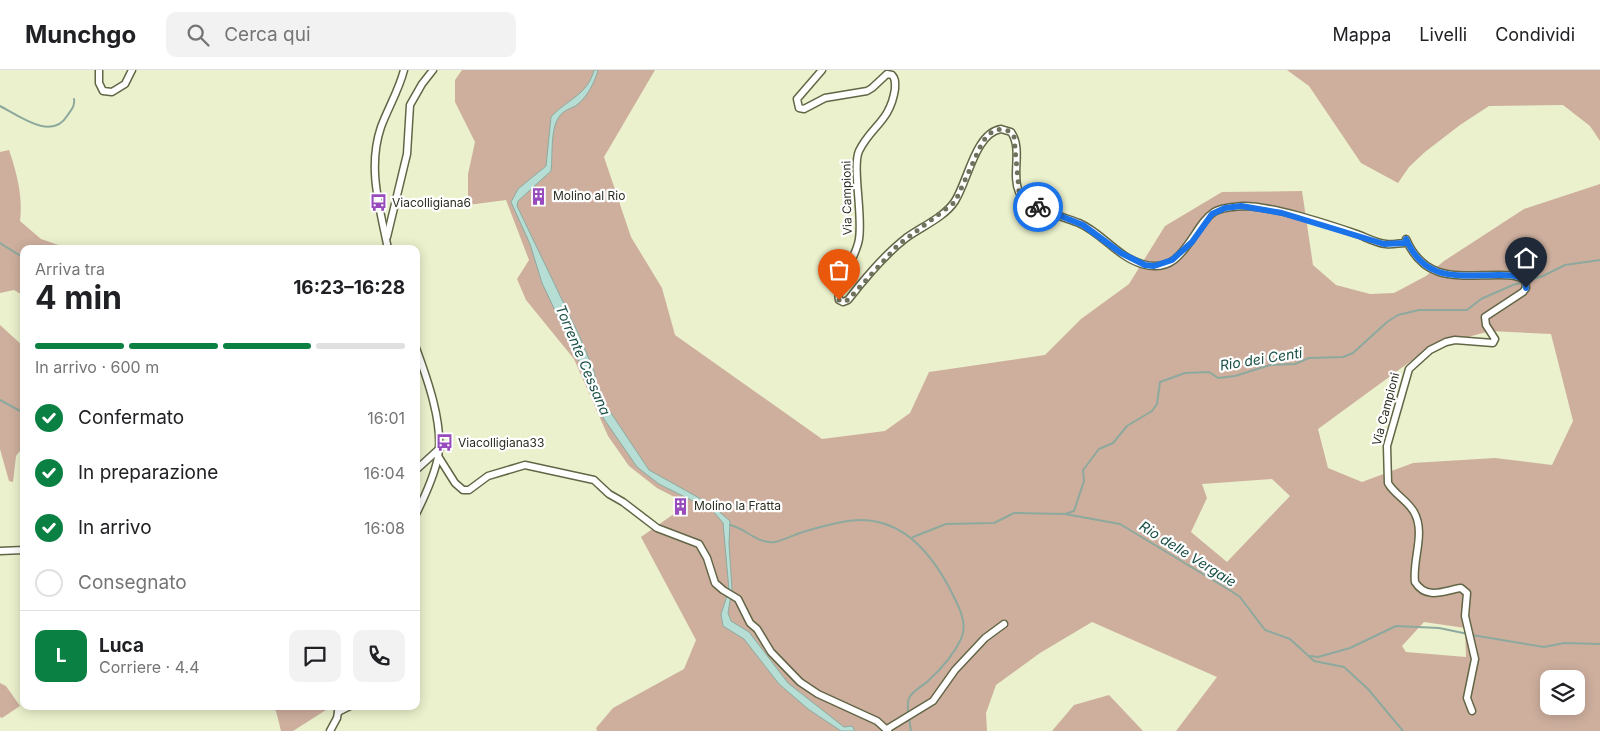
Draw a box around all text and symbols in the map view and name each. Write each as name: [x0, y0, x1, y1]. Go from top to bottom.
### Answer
search box: [166, 12, 516, 57]
text: Munchgo: [25, 20, 136, 49]
icon: search: [184, 21, 212, 49]
text: Cerca qui: [224, 23, 311, 46]
text: Mappa: [1333, 24, 1391, 45]
text: Livelli: [1419, 24, 1467, 45]
text: Condividi: [1495, 24, 1575, 45]
street label: Via Campioni: [838, 160, 855, 236]
courier: [1013, 182, 1063, 232]
building icon: Molino al Rio: [529, 186, 549, 206]
place label: Molino al Rio: [553, 188, 625, 203]
bus stop icon: Viacolligiana6: [368, 193, 388, 213]
icon: bike: [1024, 193, 1052, 221]
place label: Viacolligiana6: [392, 195, 471, 210]
pin: [1505, 237, 1547, 288]
icon: home: [1512, 244, 1540, 272]
pin: [818, 249, 860, 300]
icon: bag: [825, 256, 853, 284]
text: Arriva tra: [35, 259, 105, 279]
text: 16:23–16:28: [293, 276, 405, 299]
text: 4 min: [35, 278, 122, 317]
water label: Torrente Cessana: [553, 302, 615, 418]
water label: Rio dei Centi: [1218, 344, 1304, 373]
text: In arrivo · 600 m: [35, 357, 159, 377]
street label: Via Campioni: [1369, 371, 1402, 447]
icon: check: [35, 404, 63, 432]
text: Confermato: [78, 406, 184, 429]
text: 16:01: [367, 408, 405, 428]
bus stop icon: Viacolligiana33: [434, 433, 454, 453]
place label: Viacolligiana33: [458, 435, 544, 450]
icon: check: [35, 459, 63, 487]
text: In preparazione: [78, 461, 218, 484]
text: 16:04: [364, 463, 405, 483]
building icon: Molino la Fratta: [670, 496, 690, 516]
place label: Molino la Fratta: [694, 498, 781, 513]
icon: check: [35, 514, 63, 542]
text: In arrivo: [78, 516, 152, 539]
water label: Rio delle Vergaie: [1137, 517, 1240, 590]
text: 16:08: [364, 518, 405, 538]
text: Consegnato: [78, 571, 187, 594]
button: chat: [289, 630, 341, 682]
button: phone: [353, 630, 405, 682]
text: Luca: [99, 634, 144, 657]
text: L: [56, 644, 66, 667]
text: Corriere · 4.4: [99, 657, 199, 677]
map controls: [1540, 670, 1585, 715]
button: layers: [1540, 670, 1585, 715]

